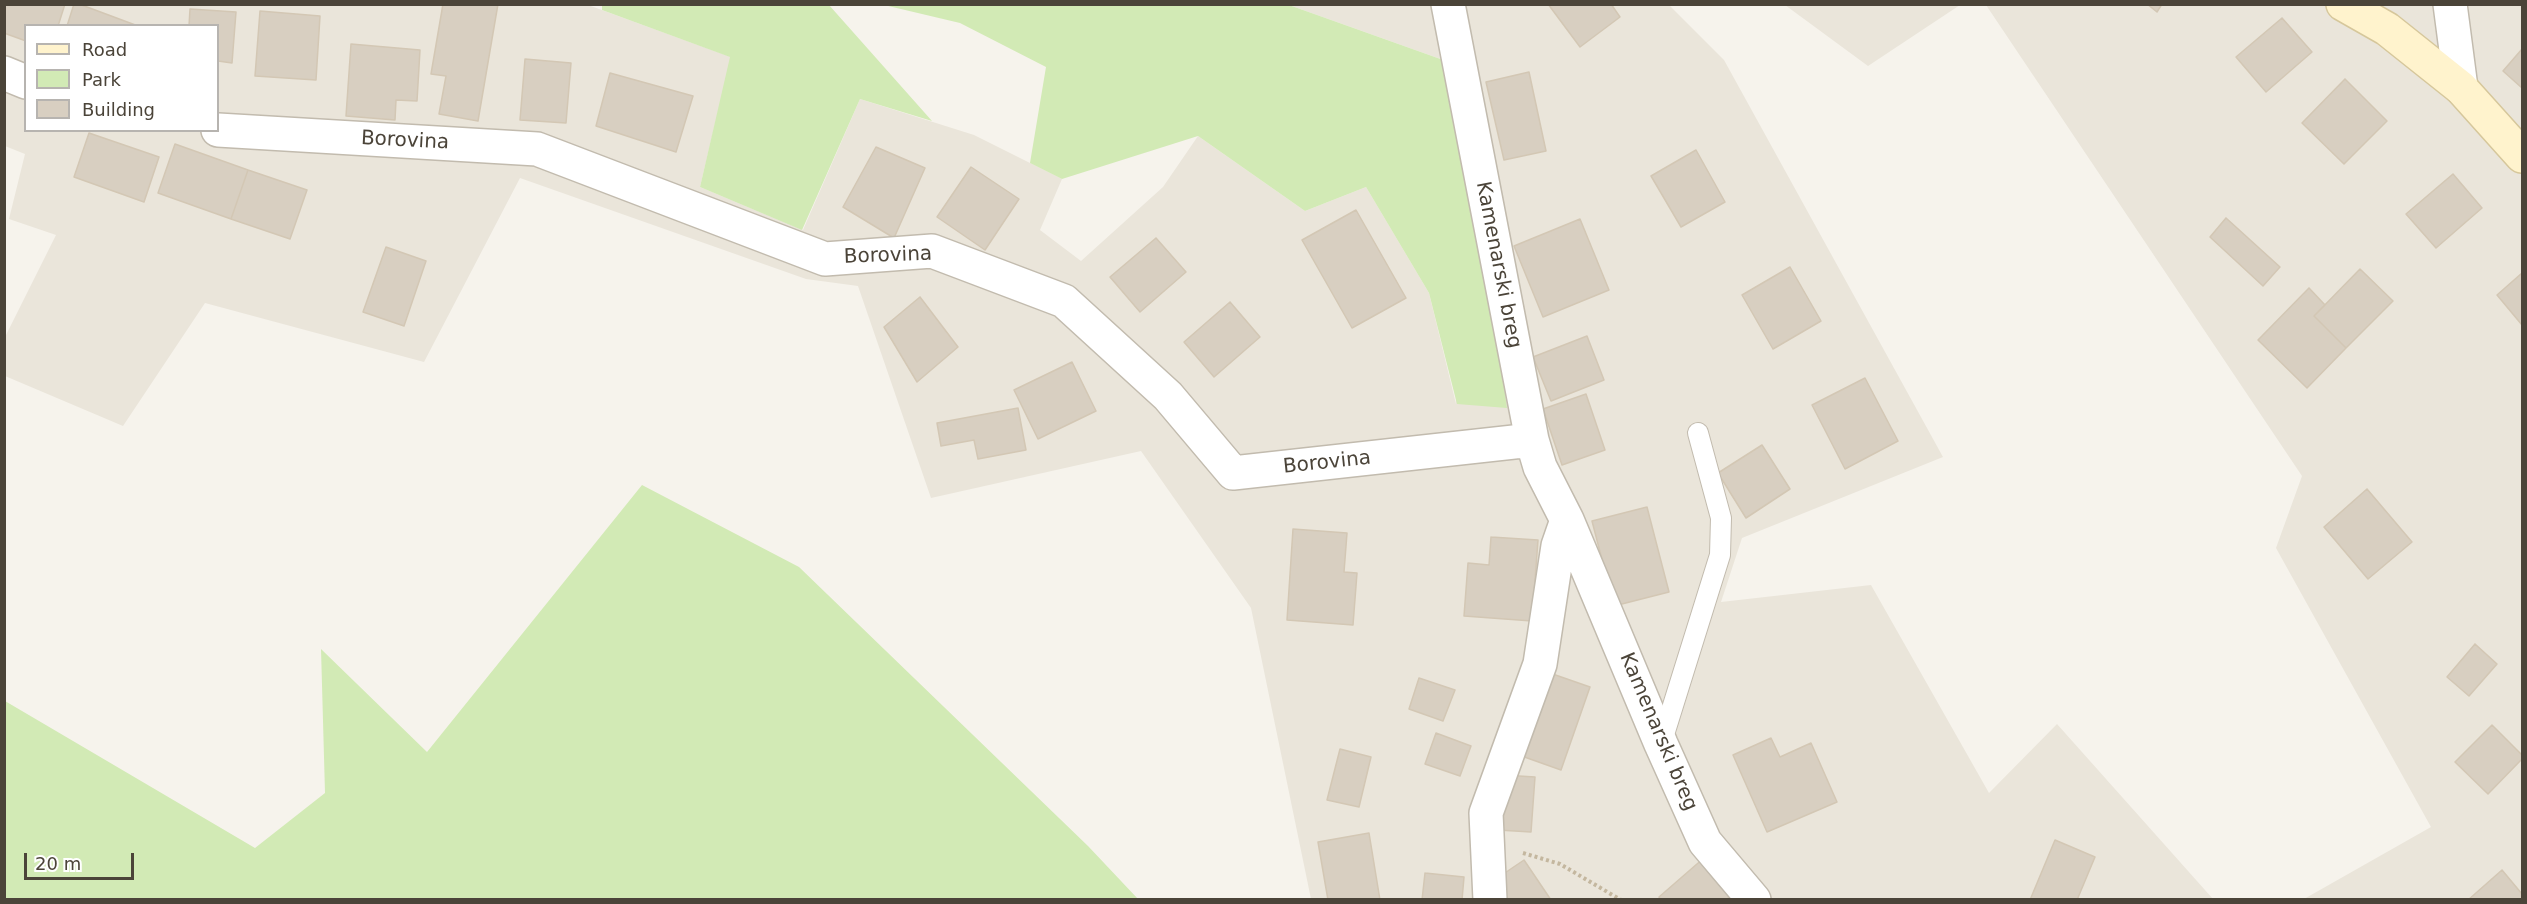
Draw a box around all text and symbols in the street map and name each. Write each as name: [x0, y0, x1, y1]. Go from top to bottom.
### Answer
legend: [24, 24, 219, 132]
text: Road: [82, 39, 127, 60]
text: Park: [82, 69, 121, 90]
text: Building: [82, 99, 155, 120]
street label: Borovina: [360, 127, 450, 155]
street label: Kamenarski breg: [1470, 180, 1526, 350]
street label: Borovina: [843, 242, 933, 270]
street label: Borovina: [1282, 446, 1372, 480]
street label: Kamenarski breg: [1614, 649, 1702, 815]
scale bar: [27, 841, 136, 879]
text: 20 m: [35, 853, 81, 874]

